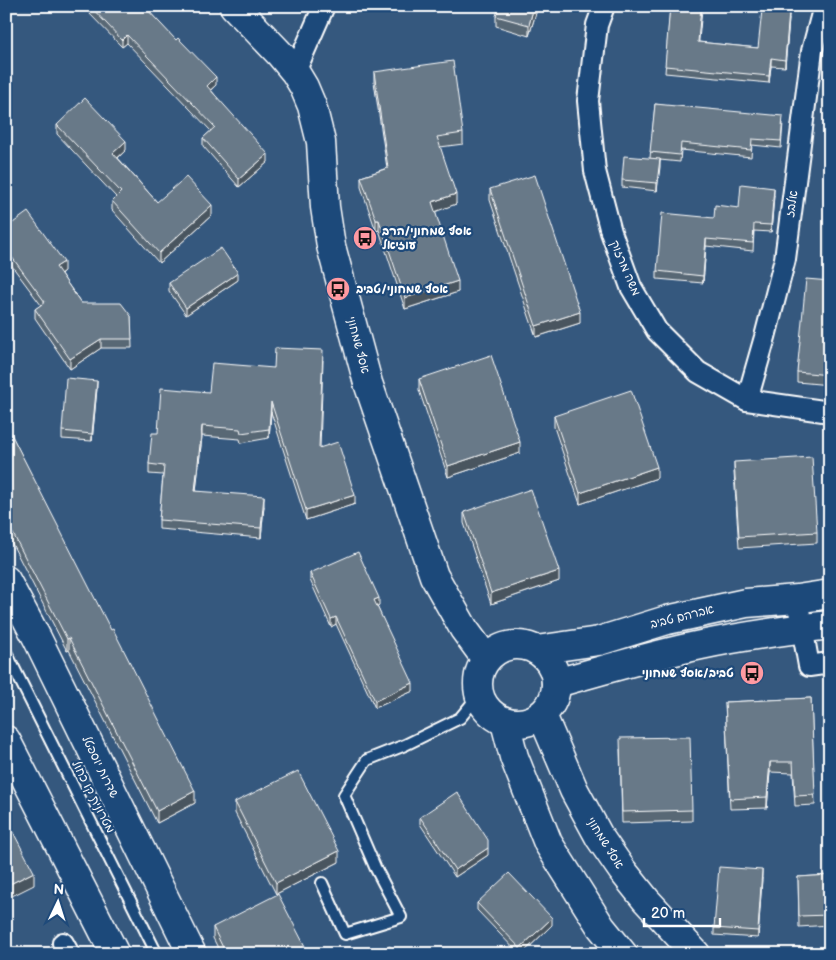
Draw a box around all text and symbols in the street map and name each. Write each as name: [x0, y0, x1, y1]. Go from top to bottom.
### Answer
street label: אלבז: [783, 189, 801, 218]
place label: אסף שמחוני/הרב עוזיאל: [381, 224, 472, 253]
bus stop icon: אסף שמחוני/הרב עוזיאל: [352, 225, 378, 251]
street label: משה מרזוק: [607, 238, 644, 298]
bus stop icon: אסף שמחוני/טביב: [325, 276, 351, 302]
place label: אסף שמחוני/טביב: [356, 282, 449, 297]
street label: אסף שמחוני: [343, 315, 373, 375]
street label: אברהם טביב: [648, 602, 716, 632]
bus stop icon: טביב/אסף שמחוני: [739, 660, 765, 686]
place label: טביב/אסף שמחוני: [642, 666, 734, 681]
street label: שדרות יוספטל: [78, 733, 122, 801]
street label: מטרונית קו כחול: [68, 758, 118, 836]
street label: אסף שמחוני: [583, 814, 627, 872]
north arrow: [32, 878, 82, 928]
text: N: [53, 881, 65, 898]
scale bar: [644, 895, 720, 927]
text: 20 m: [651, 904, 685, 923]

